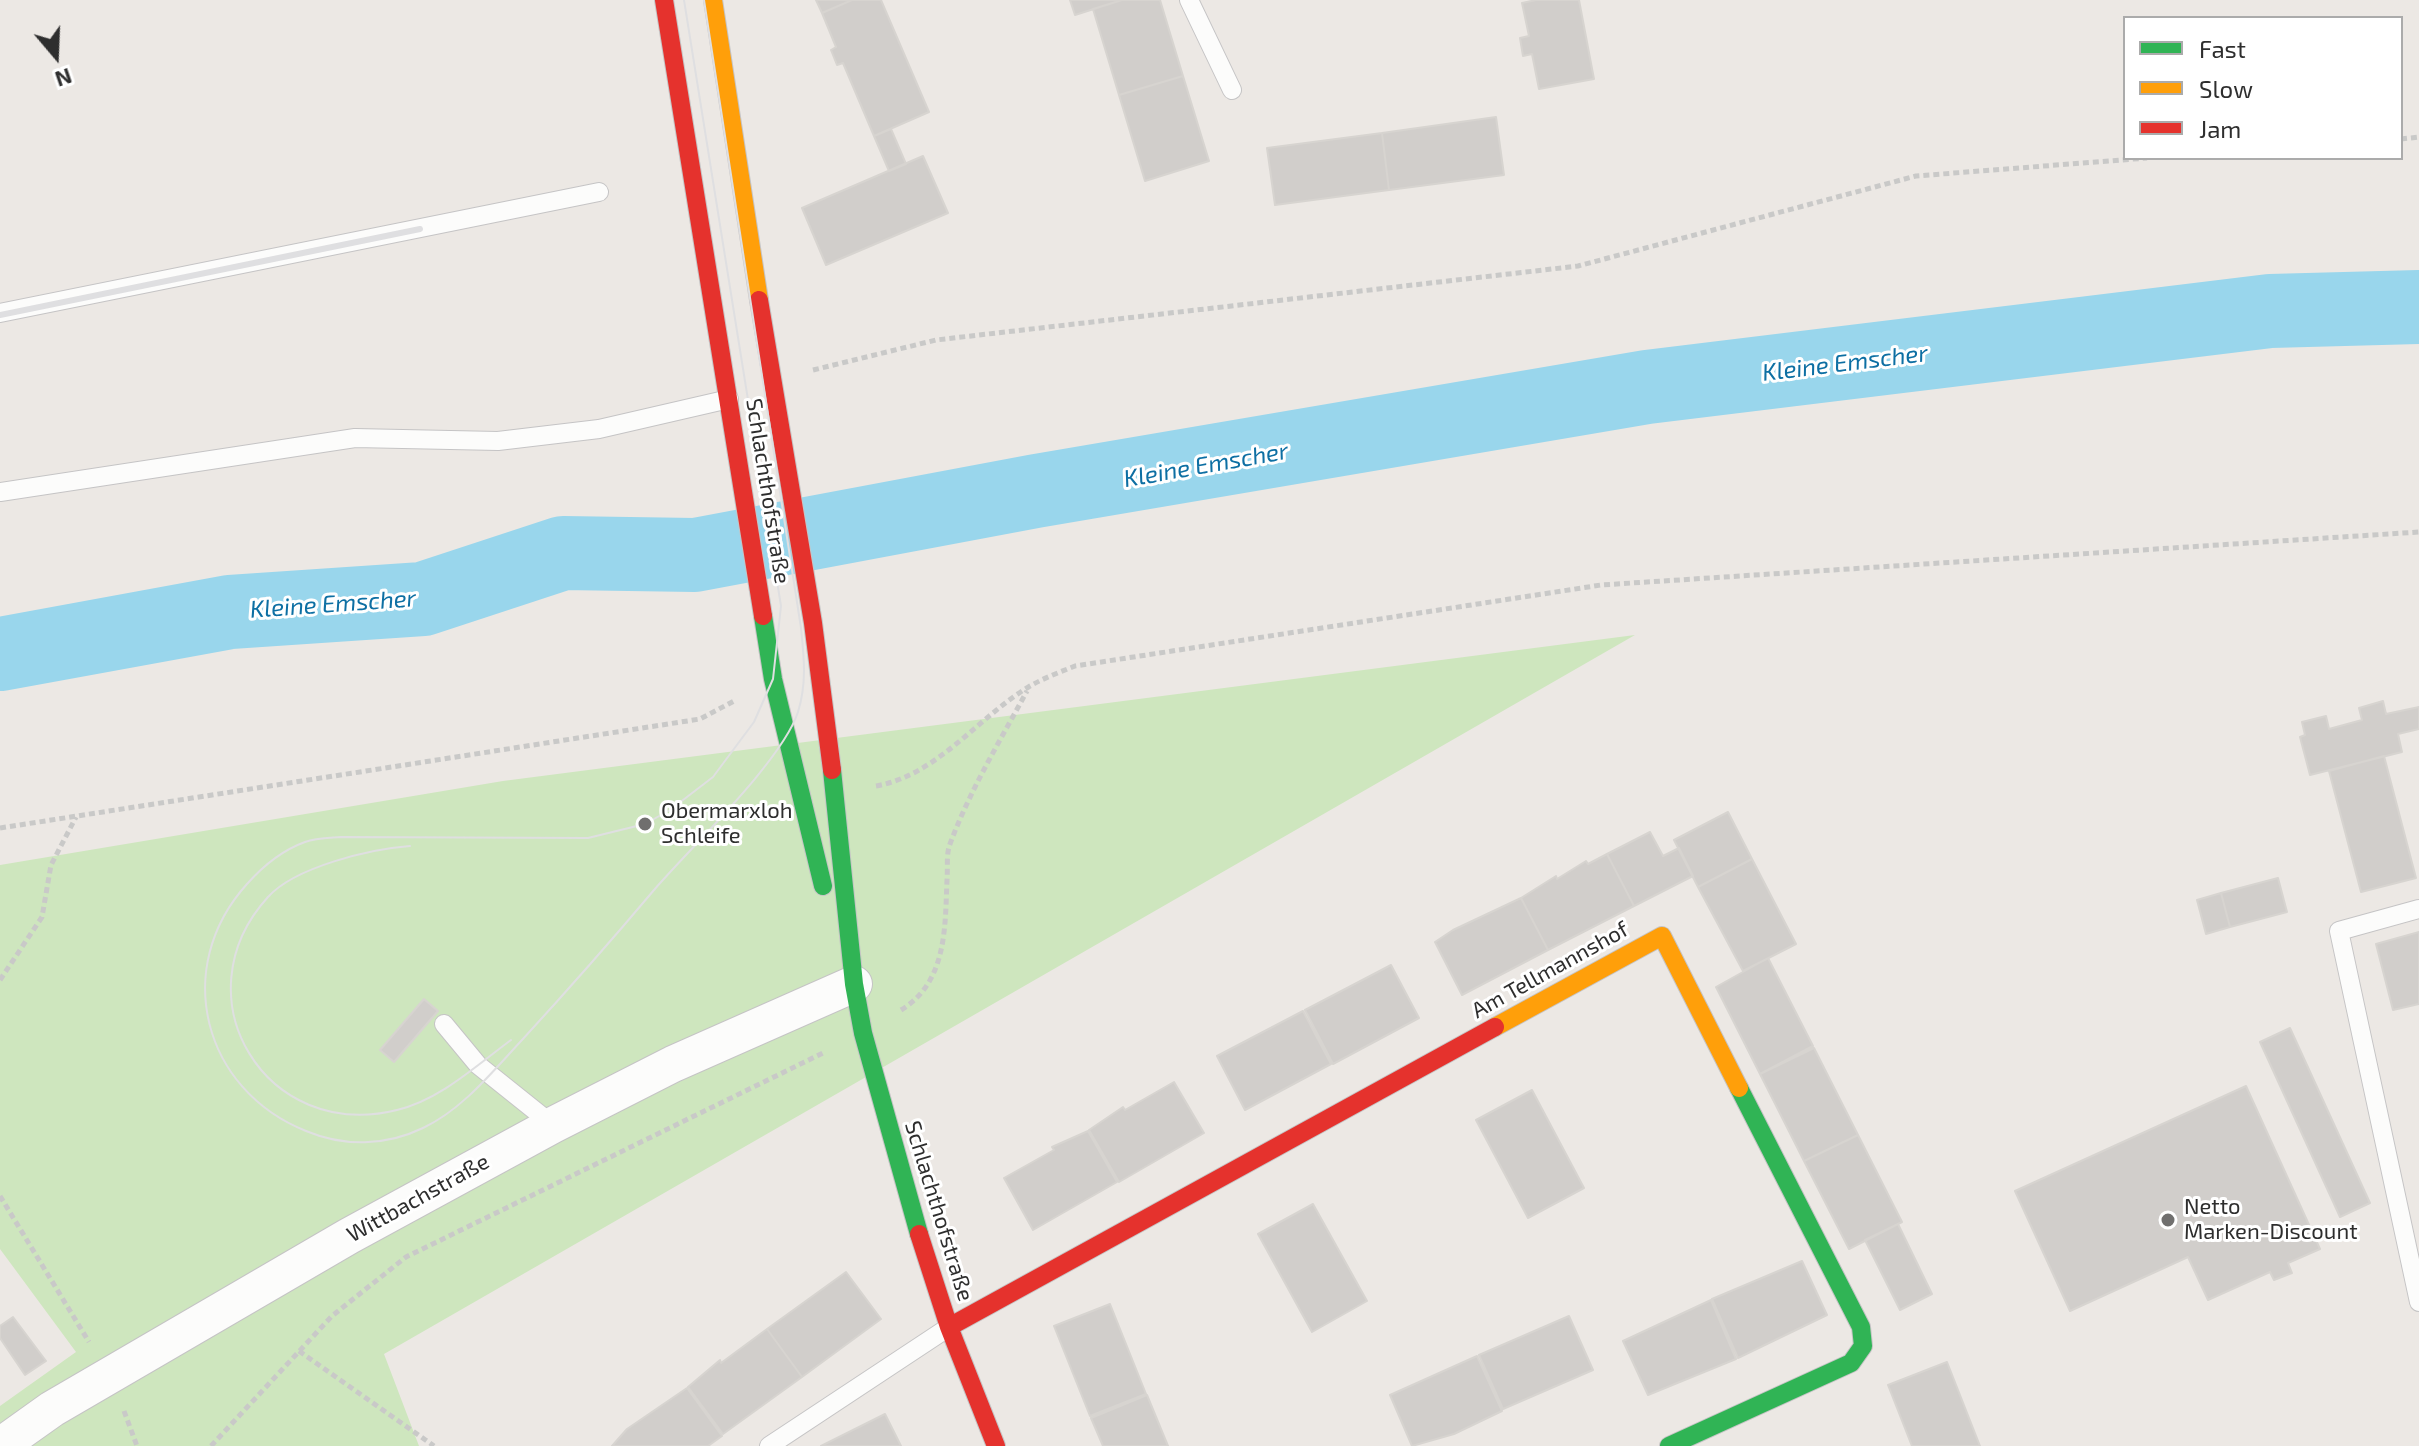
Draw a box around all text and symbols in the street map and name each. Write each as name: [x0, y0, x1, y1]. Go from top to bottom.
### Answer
north arrow: [16, 16, 96, 96]
legend: [2123, 16, 2403, 160]
text: Fast: [2199, 34, 2246, 63]
text: N: [52, 64, 76, 94]
text: Slow: [2199, 74, 2253, 103]
text: Jam: [2199, 114, 2241, 143]
water label: Kleine Emscher: [1761, 339, 1929, 387]
street label: Schlachthofstraße: [740, 397, 796, 585]
water label: Kleine Emscher: [1121, 436, 1291, 494]
water label: Kleine Emscher: [249, 584, 417, 624]
place label: Obermarxloh Schleife: [661, 798, 792, 850]
marker: Obermarxloh Schleife: [636, 815, 654, 833]
street label: Am Tellmannshof: [1467, 916, 1633, 1024]
street label: Schlachthofstraße: [899, 1118, 979, 1304]
street label: Wittbachstraße: [342, 1148, 494, 1248]
place label: Netto Marken-Discount: [2184, 1194, 2358, 1246]
marker: Netto Marken-Discount: [2159, 1211, 2177, 1229]

